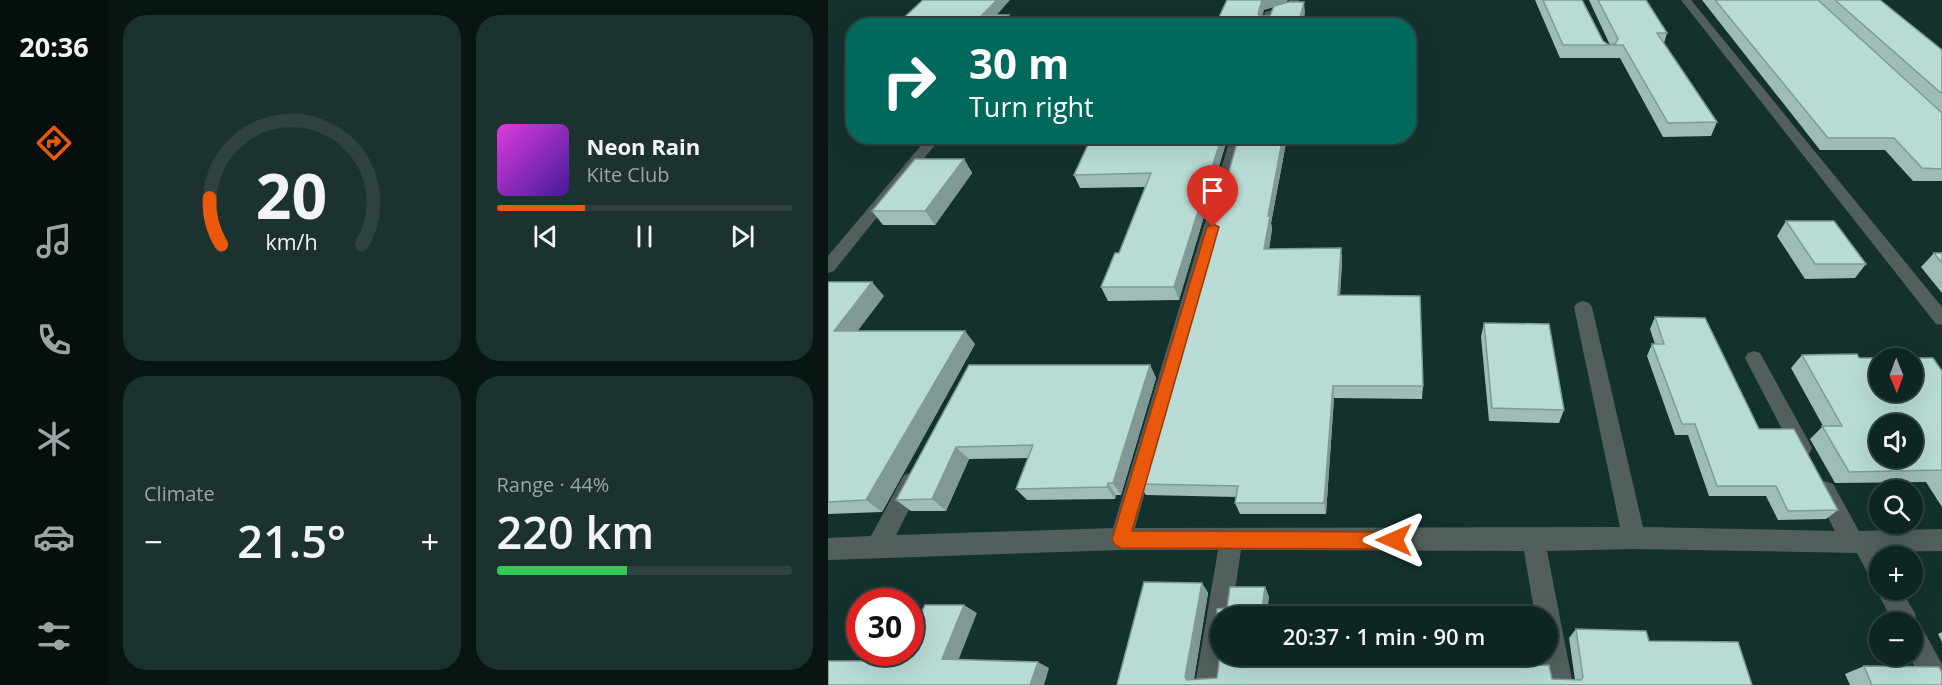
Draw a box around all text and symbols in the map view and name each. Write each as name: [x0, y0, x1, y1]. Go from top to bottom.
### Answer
text: 20:36: [19, 28, 89, 65]
text: 30 m: [969, 34, 1069, 91]
icon: right: [870, 42, 948, 120]
text: Turn right: [969, 88, 1094, 125]
icon: directions: [33, 122, 75, 164]
text: Neon Rain: [587, 131, 700, 161]
text: 20: [256, 152, 327, 237]
text: Kite Club: [587, 161, 670, 188]
pin: [1187, 165, 1238, 227]
icon: arrive: [1196, 174, 1229, 207]
icon: music: [33, 220, 75, 262]
icon: previous: [529, 220, 562, 253]
icon: pause: [628, 220, 661, 253]
icon: next: [726, 220, 759, 253]
text: km/h: [266, 228, 318, 257]
icon: phone: [33, 319, 75, 361]
north arrow: [1869, 348, 1923, 402]
map controls: [1869, 348, 1923, 666]
button: sound: [1869, 414, 1923, 468]
icon: climate: [33, 418, 75, 460]
text: Range · 44%: [497, 471, 609, 498]
text: Climate: [144, 480, 215, 507]
button: search: [1869, 480, 1923, 534]
text: 220 km: [497, 501, 654, 562]
position arrow: [1362, 508, 1426, 572]
text: 21.5°: [237, 510, 346, 571]
icon: car: [33, 516, 75, 558]
text: −: [144, 519, 163, 564]
text: +: [421, 519, 439, 564]
button: +: [1869, 546, 1923, 600]
speed limit sign: 30: [846, 588, 924, 666]
button: −: [1869, 612, 1923, 666]
icon: filters: [33, 615, 75, 657]
text: 20:37 · 1 min · 90 m: [1283, 621, 1485, 651]

